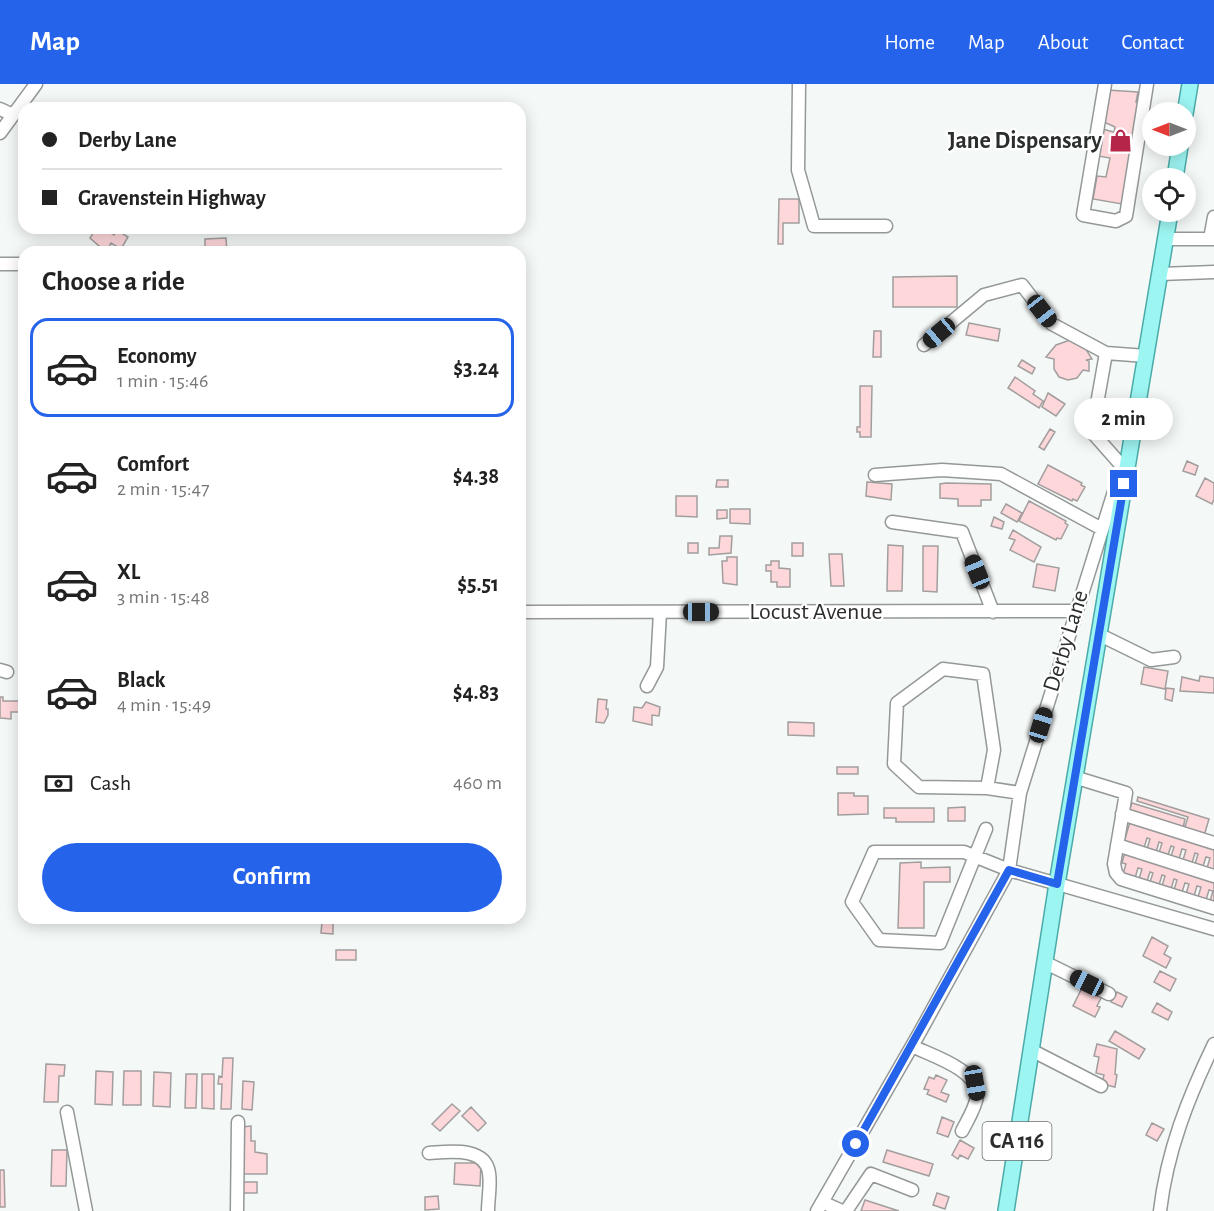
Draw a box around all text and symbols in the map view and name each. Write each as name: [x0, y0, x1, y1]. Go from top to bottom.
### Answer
text: Map: [30, 28, 80, 56]
text: Home: [884, 32, 935, 53]
text: Map: [968, 32, 1005, 53]
text: About: [1038, 32, 1088, 53]
text: Contact: [1121, 32, 1184, 53]
north arrow: [1142, 102, 1196, 156]
map controls: [1142, 102, 1196, 222]
shop icon: Jane Dispensary: [1107, 128, 1133, 154]
text: Derby Lane: [78, 129, 177, 151]
place label: Jane Dispensary: [948, 129, 1102, 153]
button: locate: [1142, 168, 1196, 222]
text: Gravenstein Highway: [78, 187, 266, 209]
text: Choose a ride: [42, 268, 185, 295]
car: [1024, 291, 1060, 331]
car: [919, 315, 959, 351]
icon: car: [45, 341, 99, 395]
text: Economy: [117, 345, 197, 367]
text: $3.24: [453, 357, 499, 379]
text: 1 min · 15:46: [117, 371, 208, 391]
callout: 2 min: [1074, 397, 1174, 439]
text: 2 min: [1101, 409, 1146, 429]
icon: car: [45, 449, 99, 503]
text: Comfort: [117, 453, 189, 475]
text: $4.38: [453, 465, 499, 487]
route end: [1110, 470, 1137, 497]
text: 2 min · 15:47: [117, 479, 210, 499]
car: [962, 552, 992, 592]
icon: car: [45, 557, 99, 611]
text: XL: [117, 561, 140, 583]
text: $5.51: [457, 573, 499, 595]
text: 3 min · 15:48: [117, 587, 210, 607]
street label: Derby Lane: [1039, 587, 1093, 695]
street label: Locust Avenue: [749, 600, 883, 624]
car: [683, 603, 719, 621]
icon: car: [45, 665, 99, 719]
text: Black: [117, 669, 165, 691]
text: $4.83: [453, 681, 499, 703]
text: 4 min · 15:49: [117, 695, 211, 715]
car: [1027, 705, 1055, 745]
icon: cash: [42, 767, 75, 800]
text: Cash: [90, 772, 131, 794]
text: 460 m: [453, 773, 502, 793]
button: Confirm: [42, 843, 502, 912]
car: [1067, 967, 1107, 999]
car: [963, 1064, 987, 1102]
road number: CA 116: [982, 1122, 1052, 1160]
route start: [842, 1130, 869, 1157]

